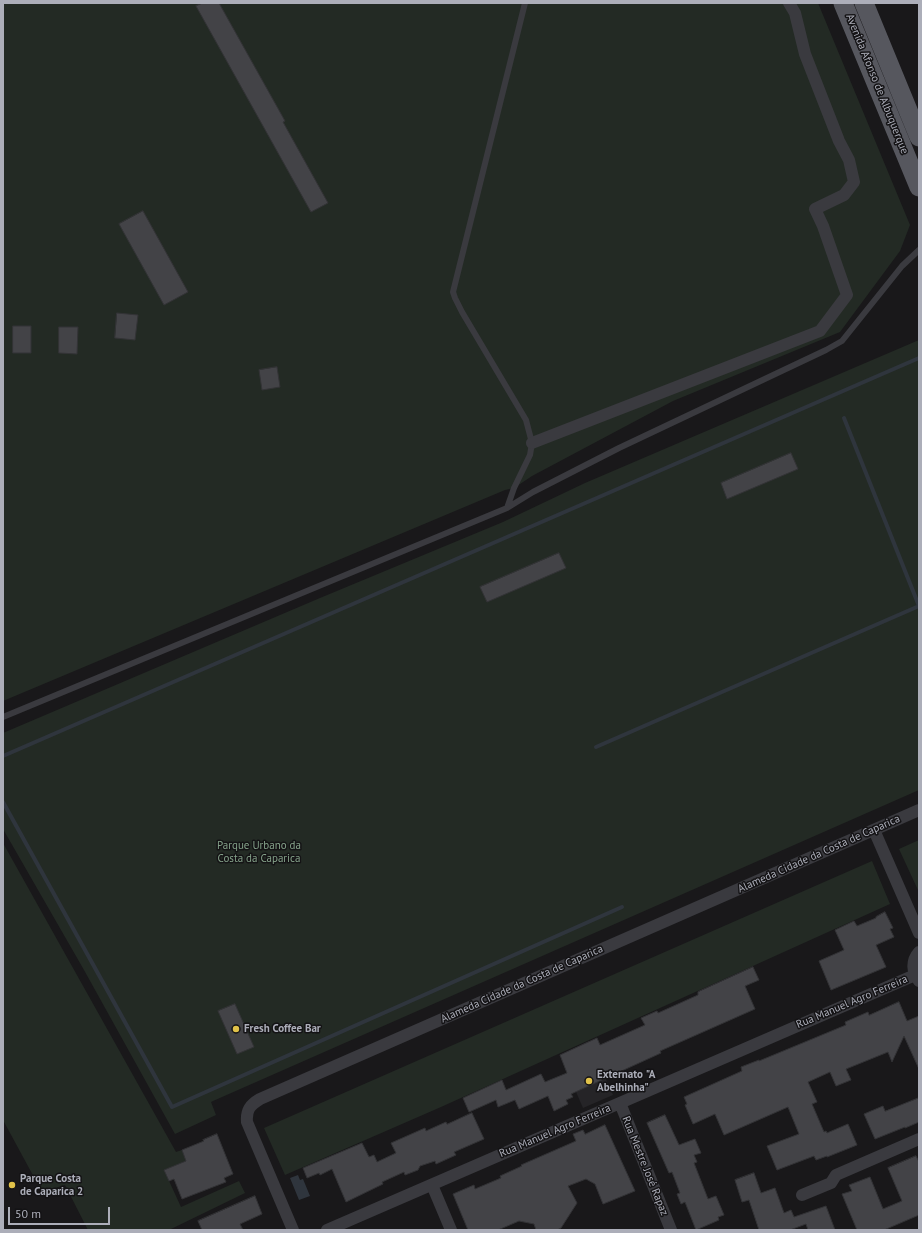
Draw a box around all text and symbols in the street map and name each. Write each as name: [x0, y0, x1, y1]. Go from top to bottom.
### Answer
street label: Avenida Afonso de Albuquerque: [843, 12, 911, 156]
street label: Alameda Cidade da Costa de Caparica: [736, 812, 902, 896]
park label: Parque Urbano da Costa da Caparica: [217, 839, 301, 865]
street label: Alameda Cidade da Costa de Caparica: [439, 942, 605, 1026]
street label: Rua Manuel Agro Ferreira: [794, 973, 910, 1031]
place label: Fresh Coffee Bar: [244, 1022, 321, 1036]
marker: Fresh Coffee Bar: [231, 1024, 241, 1034]
place label: Externato "A Abelhinha": [597, 1068, 655, 1094]
marker: Externato "A Abelhinha": [584, 1076, 594, 1086]
street label: Rua Manuel Agro Ferreira: [497, 1102, 613, 1160]
street label: Rua Mestre José Rapaz: [619, 1114, 671, 1218]
place label: Parque Costa de Caparica 2: [20, 1172, 83, 1198]
marker: Parque Costa de Caparica 2: [7, 1180, 17, 1190]
scale bar: [10, 1199, 112, 1225]
text: 50 m: [15, 1206, 41, 1221]

